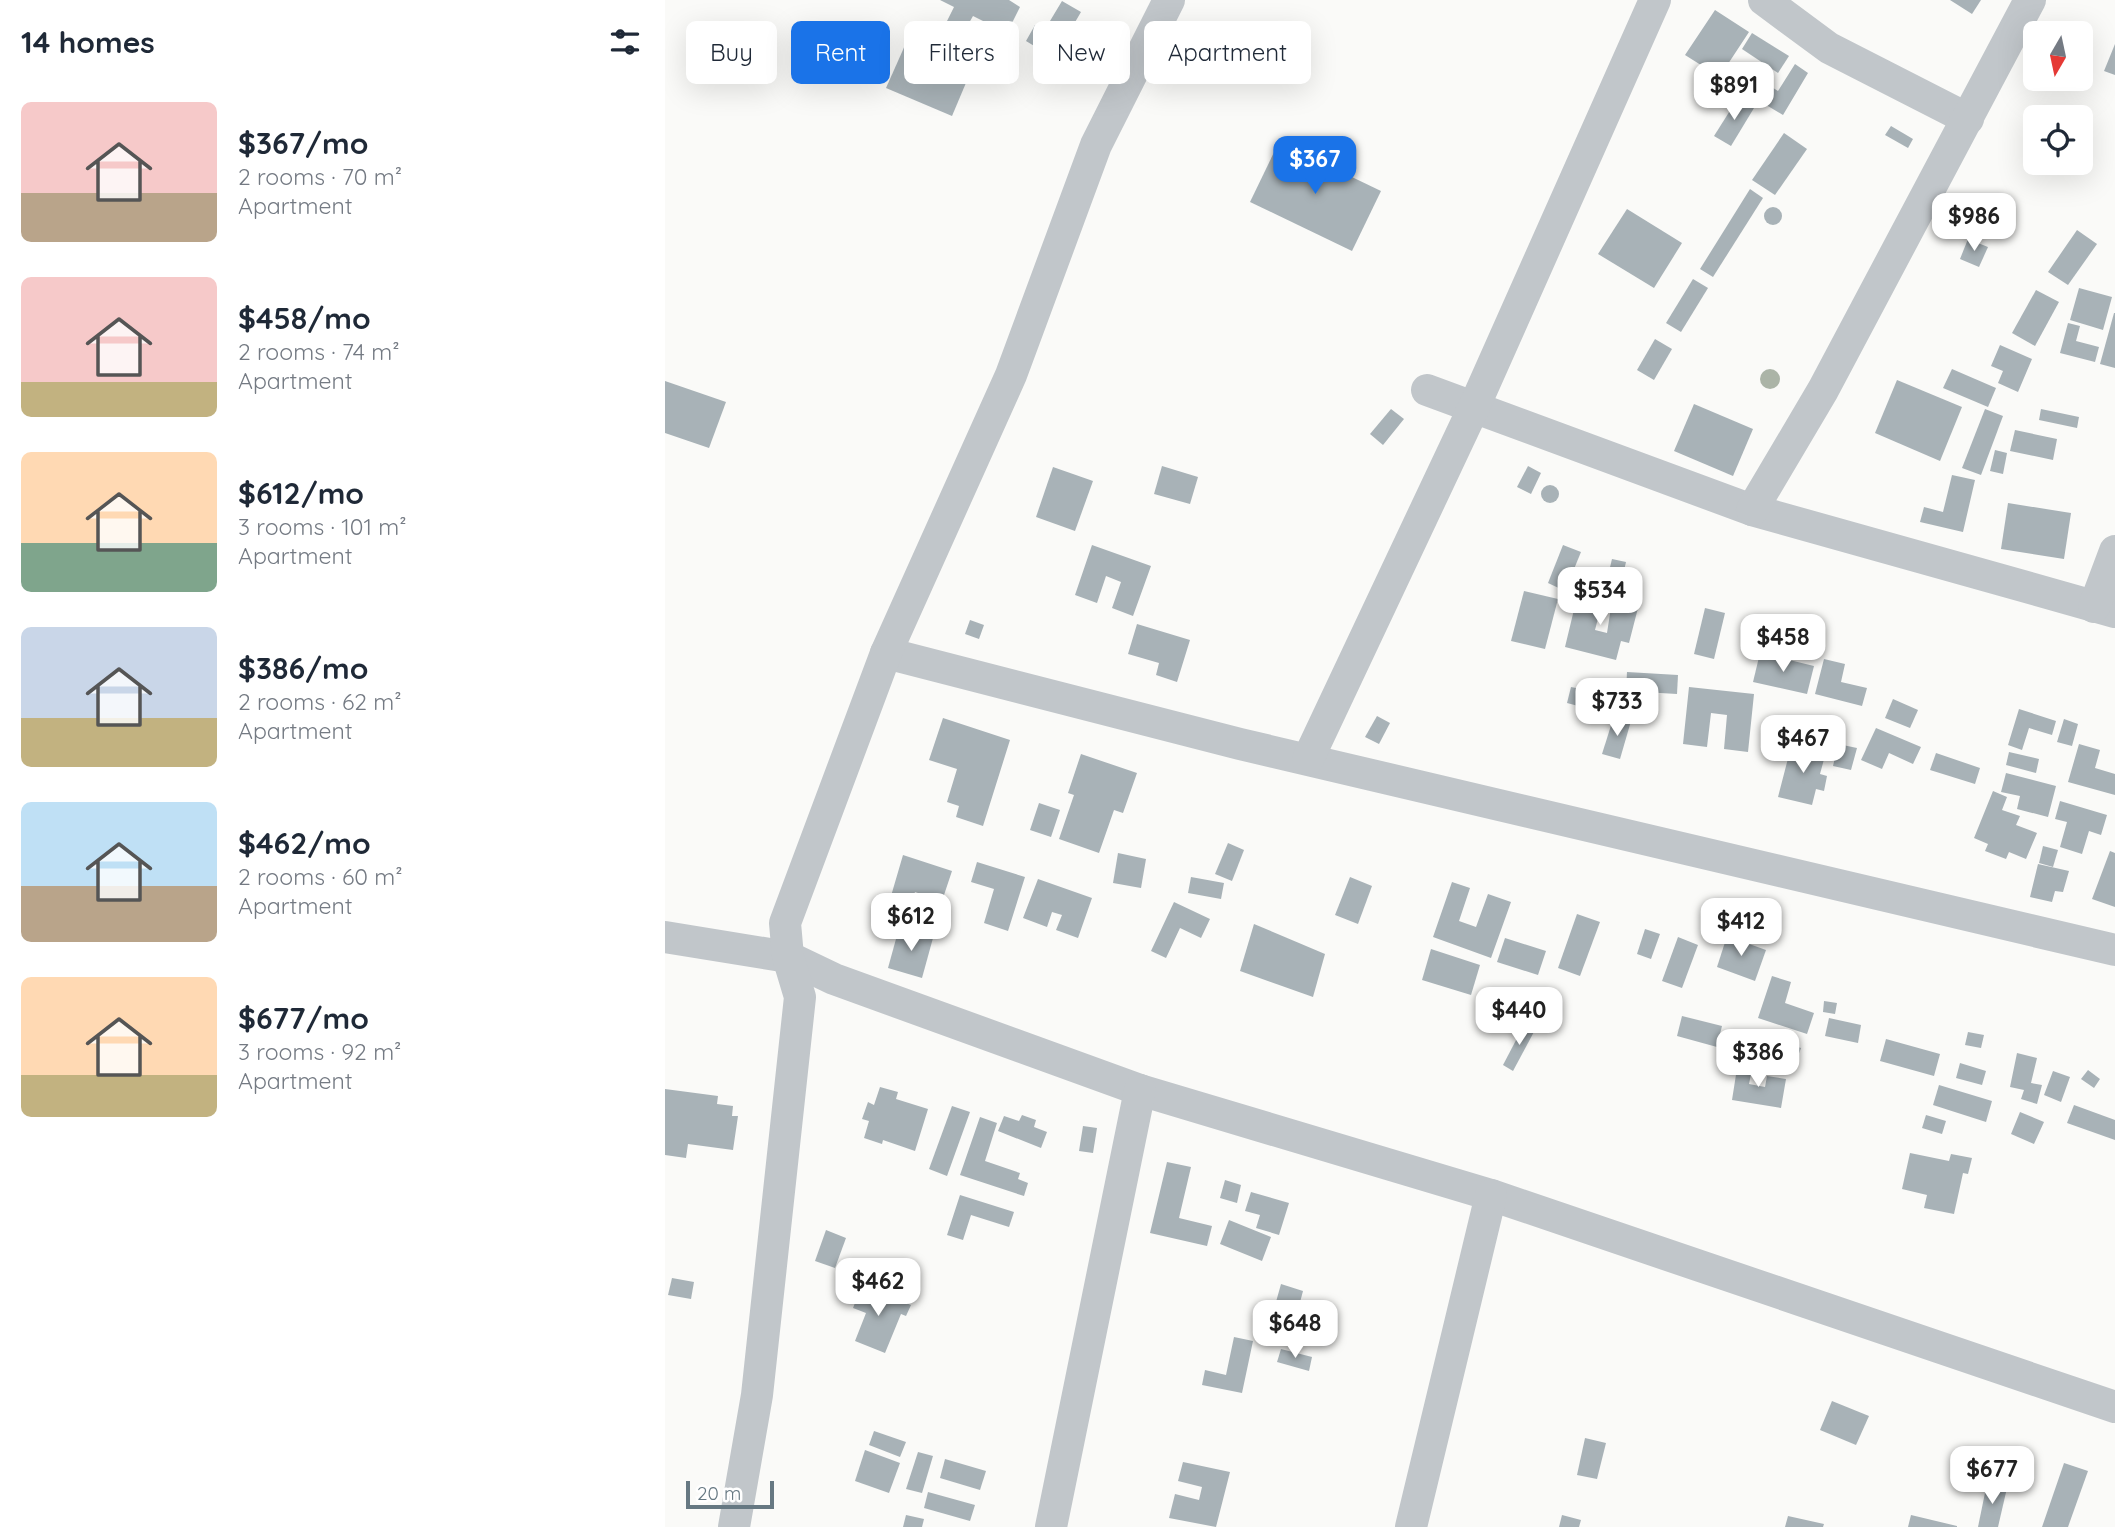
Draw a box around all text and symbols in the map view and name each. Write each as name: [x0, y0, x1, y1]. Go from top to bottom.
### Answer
chip: Buy: [686, 21, 777, 84]
chip: Rent: [791, 21, 890, 84]
chip: Filters: [904, 21, 1019, 84]
chip: New: [1033, 21, 1130, 84]
chip: Apartment: [1144, 21, 1311, 84]
north arrow: [2023, 21, 2093, 91]
map controls: [2023, 21, 2093, 175]
text: 14 homes: [21, 23, 155, 61]
icon: filters: [606, 23, 644, 61]
pin: $891: [1693, 62, 1775, 122]
text: $891: [1710, 70, 1758, 99]
button: locate: [2023, 105, 2093, 175]
text: $367/mo: [238, 124, 369, 162]
icon: home: [77, 130, 161, 214]
pin: $367: [1274, 136, 1356, 196]
text: $367: [1289, 144, 1341, 173]
text: 2 rooms · 70 m²: [238, 162, 402, 191]
text: Apartment: [238, 191, 352, 220]
pin: $986: [1933, 194, 2015, 253]
text: $986: [1948, 201, 2000, 230]
text: $458/mo: [238, 299, 371, 337]
icon: home: [77, 305, 161, 389]
text: 2 rooms · 74 m²: [238, 337, 400, 366]
text: Apartment: [238, 366, 352, 395]
text: $612/mo: [238, 474, 364, 512]
icon: home: [77, 480, 161, 564]
text: 3 rooms · 101 m²: [238, 512, 407, 541]
text: Apartment: [238, 541, 352, 570]
pin: $534: [1559, 568, 1641, 627]
text: $534: [1574, 575, 1626, 604]
pin: $458: [1742, 614, 1824, 674]
text: $458: [1756, 622, 1810, 651]
text: $386/mo: [238, 649, 368, 687]
icon: home: [77, 655, 161, 739]
pin: $733: [1576, 678, 1658, 738]
text: $733: [1591, 686, 1643, 715]
text: 2 rooms · 62 m²: [238, 687, 402, 716]
text: Apartment: [238, 716, 352, 745]
pin: $467: [1762, 716, 1844, 775]
text: $467: [1777, 723, 1829, 752]
text: $462/mo: [238, 824, 371, 862]
icon: home: [77, 830, 161, 914]
text: 2 rooms · 60 m²: [238, 862, 403, 891]
text: Apartment: [238, 891, 352, 920]
pin: $612: [870, 894, 952, 953]
pin: $412: [1700, 898, 1782, 958]
text: $612: [887, 901, 935, 930]
text: $412: [1717, 906, 1765, 935]
pin: $440: [1478, 988, 1560, 1047]
text: $440: [1492, 995, 1546, 1024]
text: $677/mo: [238, 999, 369, 1037]
icon: home: [77, 1005, 161, 1089]
pin: $386: [1717, 1030, 1799, 1089]
text: 3 rooms · 92 m²: [238, 1037, 401, 1066]
text: $386: [1732, 1037, 1784, 1066]
text: Apartment: [238, 1066, 352, 1095]
pin: $462: [837, 1258, 919, 1318]
text: $462: [851, 1266, 905, 1295]
pin: $648: [1254, 1300, 1336, 1360]
text: $648: [1269, 1308, 1321, 1337]
pin: $677: [1951, 1446, 2033, 1506]
text: $677: [1966, 1454, 2018, 1483]
scale bar: [686, 1478, 773, 1510]
text: 20 m: [697, 1481, 741, 1505]

